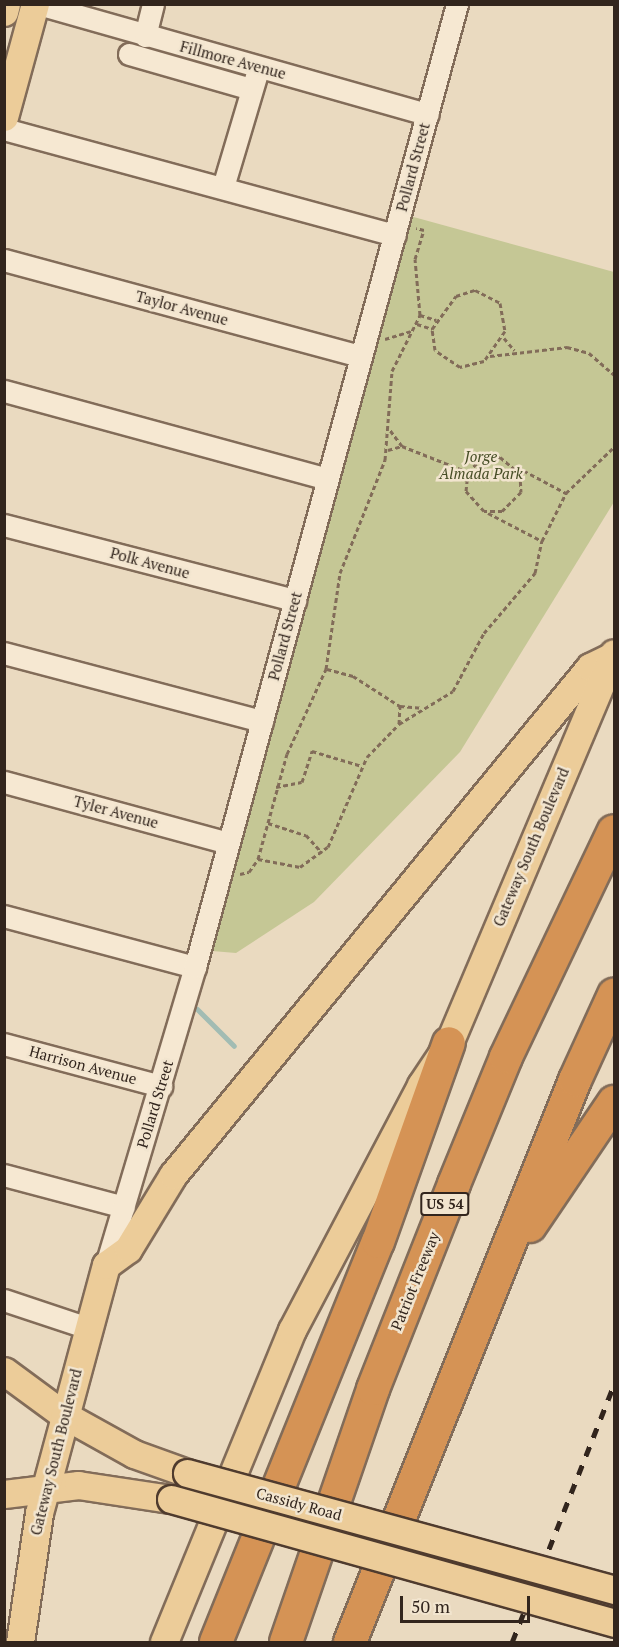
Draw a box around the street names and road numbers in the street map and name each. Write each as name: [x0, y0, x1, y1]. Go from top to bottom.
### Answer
street label: Fillmore Avenue: [178, 37, 288, 83]
street label: Pollard Street: [393, 121, 433, 213]
street label: Taylor Avenue: [134, 287, 230, 329]
street label: Polk Avenue: [108, 544, 192, 582]
street label: Pollard Street: [265, 590, 305, 682]
street label: Gateway South Boulevard: [489, 765, 573, 929]
street label: Tyler Avenue: [71, 792, 161, 832]
street label: Harrison Avenue: [27, 1042, 139, 1088]
street label: Pollard Street: [133, 1058, 177, 1150]
road number: US 54: [420, 1193, 470, 1215]
street label: Patriot Freeway: [387, 1229, 443, 1333]
street label: Gateway South Boulevard: [27, 1367, 85, 1537]
street label: Cassidy Road: [254, 1484, 344, 1524]

